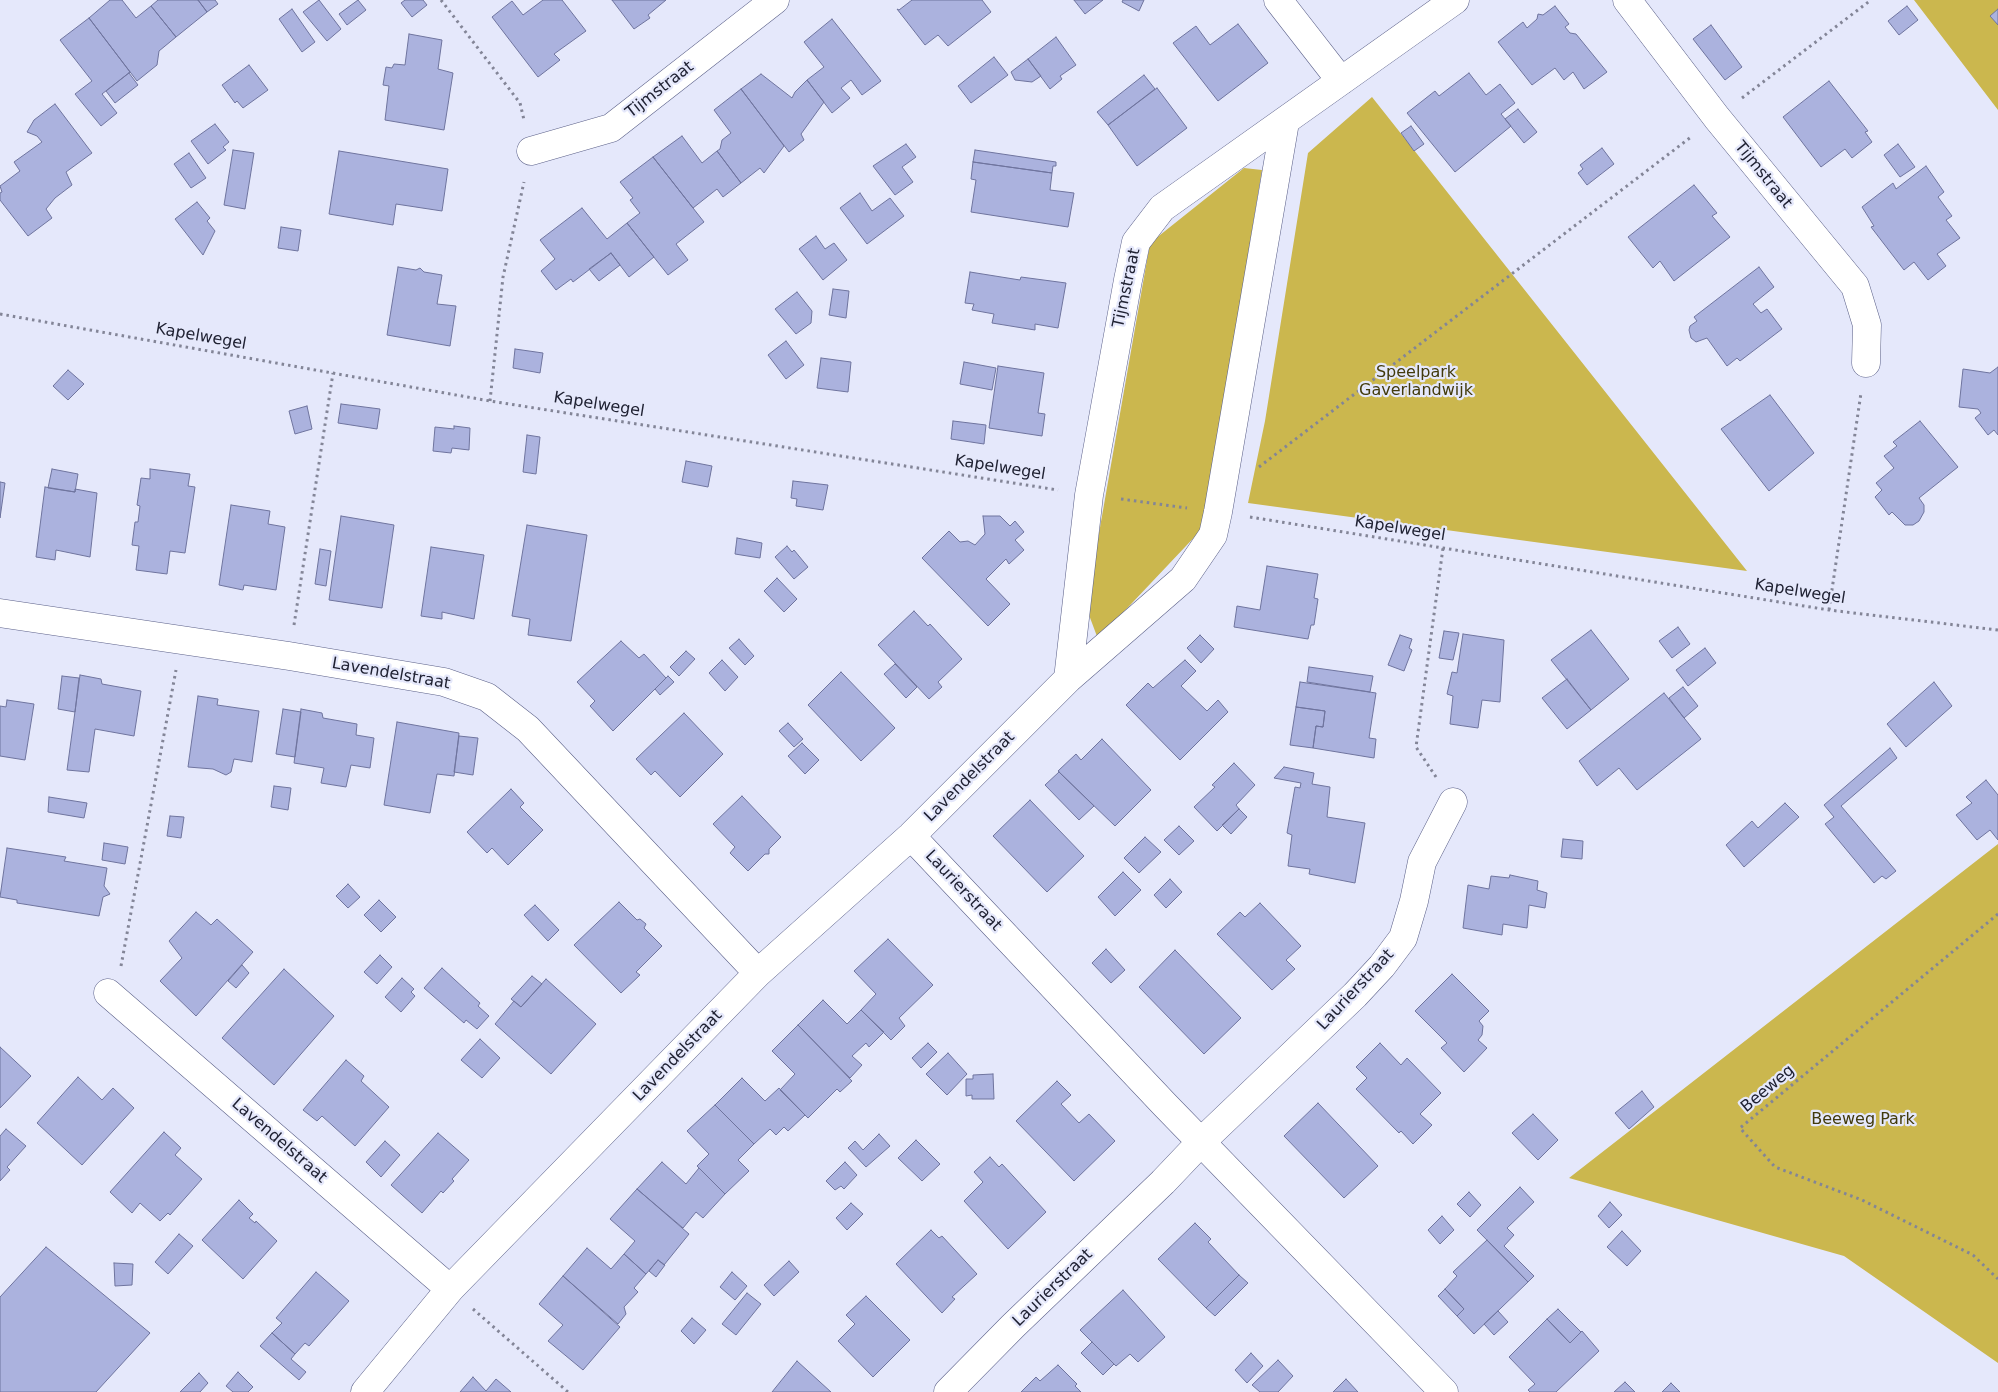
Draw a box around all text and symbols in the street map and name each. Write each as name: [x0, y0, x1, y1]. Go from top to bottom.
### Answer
street label: Tijmstraat: [622, 58, 698, 122]
street label: Tijmstraat: [1730, 138, 1796, 212]
street label: Tijmstraat: [1109, 246, 1145, 330]
street label: Kapelwegel: [154, 320, 248, 354]
park label: Speelpark Gaverlandwijk: [1359, 363, 1473, 401]
street label: Kapelwegel: [552, 388, 646, 422]
street label: Kapelwegel: [953, 451, 1047, 485]
street label: Kapelwegel: [1353, 512, 1447, 546]
street label: Kapelwegel: [1753, 575, 1847, 609]
street label: Lavendelstraat: [330, 654, 452, 694]
street label: Lavendelstraat: [921, 728, 1019, 826]
street label: Laurierstraat: [921, 847, 1005, 935]
street label: Laurierstraat: [1314, 946, 1398, 1034]
street label: Lavendelstraat: [630, 1006, 726, 1106]
street label: Beeweg: [1737, 1061, 1799, 1117]
street label: Lavendelstraat: [228, 1094, 330, 1188]
park label: Beeweg Park: [1811, 1110, 1915, 1130]
street label: Laurierstraat: [1009, 1245, 1097, 1331]

